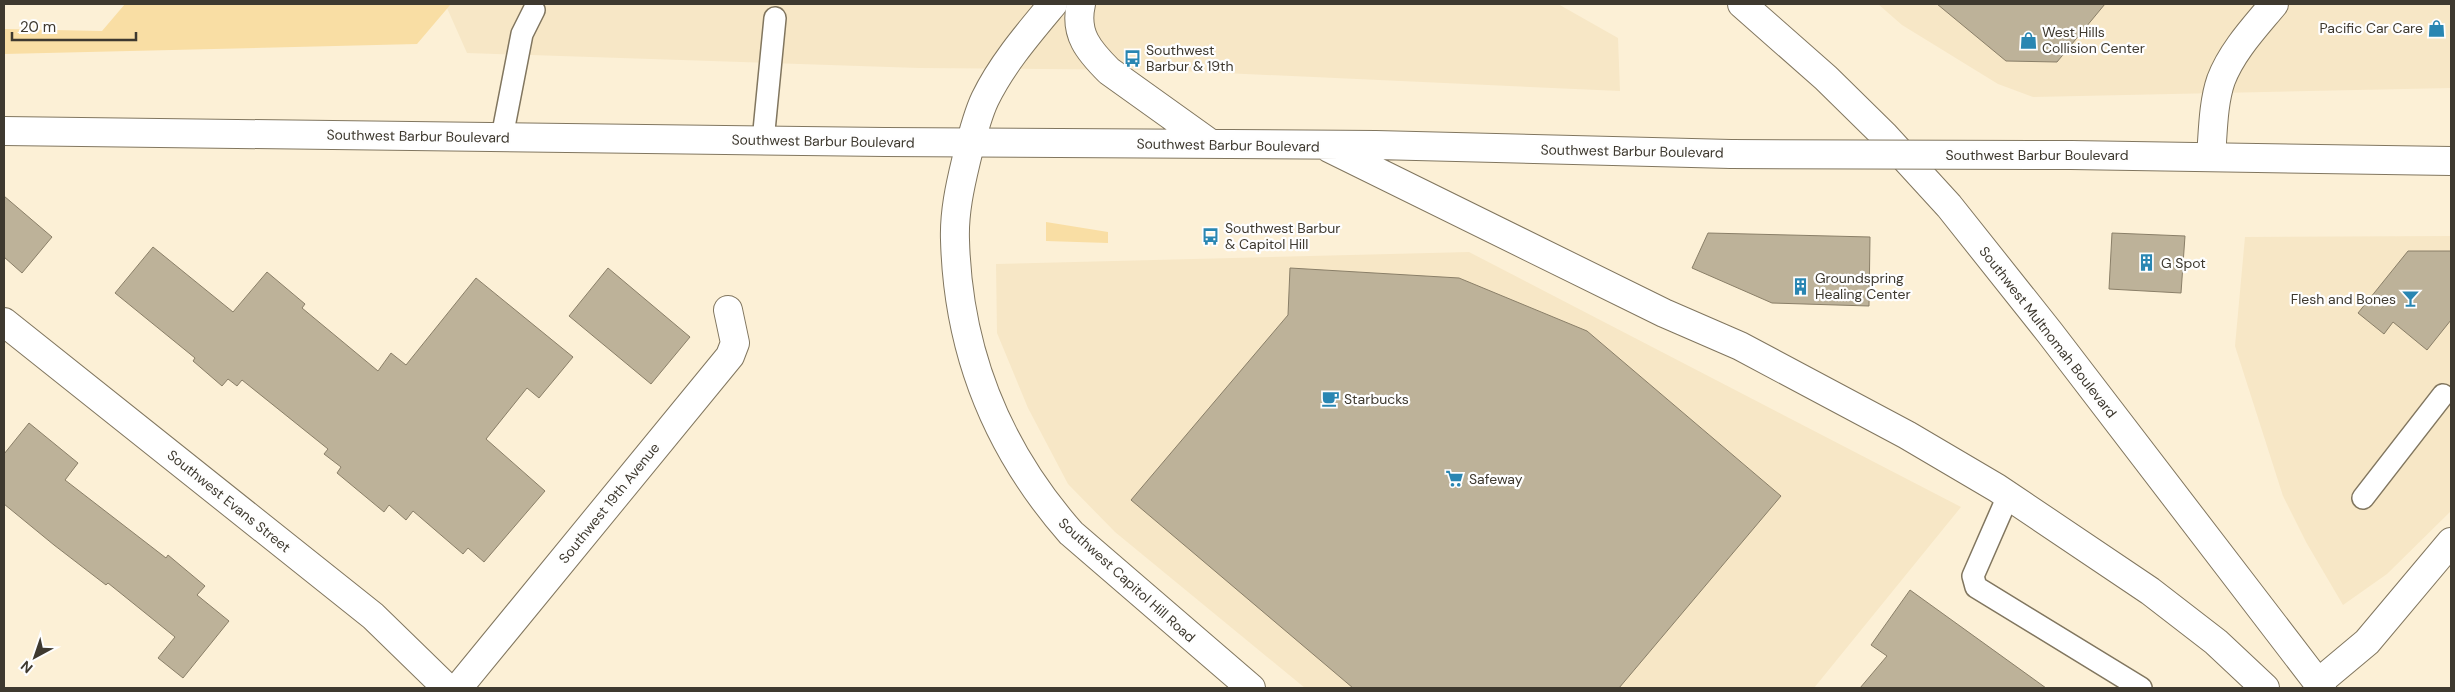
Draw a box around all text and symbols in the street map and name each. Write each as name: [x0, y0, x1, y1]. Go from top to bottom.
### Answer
scale bar: [12, 10, 136, 42]
text: 20 m: [20, 17, 56, 37]
shop icon: Pacific Car Care: [2427, 18, 2447, 38]
place label: Pacific Car Care: [2320, 19, 2423, 37]
place label: West Hills Collision Center: [2042, 23, 2145, 57]
shop icon: West Hills Collision Center: [2018, 30, 2038, 50]
place label: Southwest Barbur & 19th: [1146, 41, 1234, 75]
bus stop icon: Southwest Barbur & 19th: [1122, 48, 1142, 68]
street label: Southwest Barbur Boulevard: [326, 125, 510, 147]
street label: Southwest Barbur Boulevard: [731, 130, 915, 152]
street label: Southwest Barbur Boulevard: [1136, 134, 1320, 156]
street label: Southwest Barbur Boulevard: [1540, 140, 1724, 162]
street label: Southwest Barbur Boulevard: [1945, 146, 2129, 164]
place label: Southwest Barbur & Capitol Hill: [1225, 219, 1341, 253]
bus stop icon: Southwest Barbur & Capitol Hill: [1201, 226, 1221, 246]
street label: Southwest Multnomah Boulevard: [1975, 243, 2121, 421]
building icon: G Spot: [2137, 253, 2157, 273]
place label: G Spot: [2161, 254, 2206, 272]
place label: Groundspring Healing Center: [1815, 269, 1911, 303]
building icon: Groundspring Healing Center: [1791, 276, 1811, 296]
bar icon: Flesh and Bones: [2400, 289, 2420, 309]
place label: Flesh and Bones: [2291, 290, 2396, 308]
cafe icon: Starbucks: [1320, 389, 1340, 409]
place label: Starbucks: [1344, 390, 1409, 408]
street label: Southwest 19th Avenue: [555, 439, 663, 567]
street label: Southwest Evans Street: [164, 446, 294, 556]
supermarket icon: Safeway: [1445, 469, 1465, 489]
place label: Safeway: [1469, 470, 1523, 488]
street label: Southwest Capitol Hill Road: [1055, 514, 1199, 646]
north arrow: [10, 632, 60, 682]
text: N: [17, 657, 36, 677]

